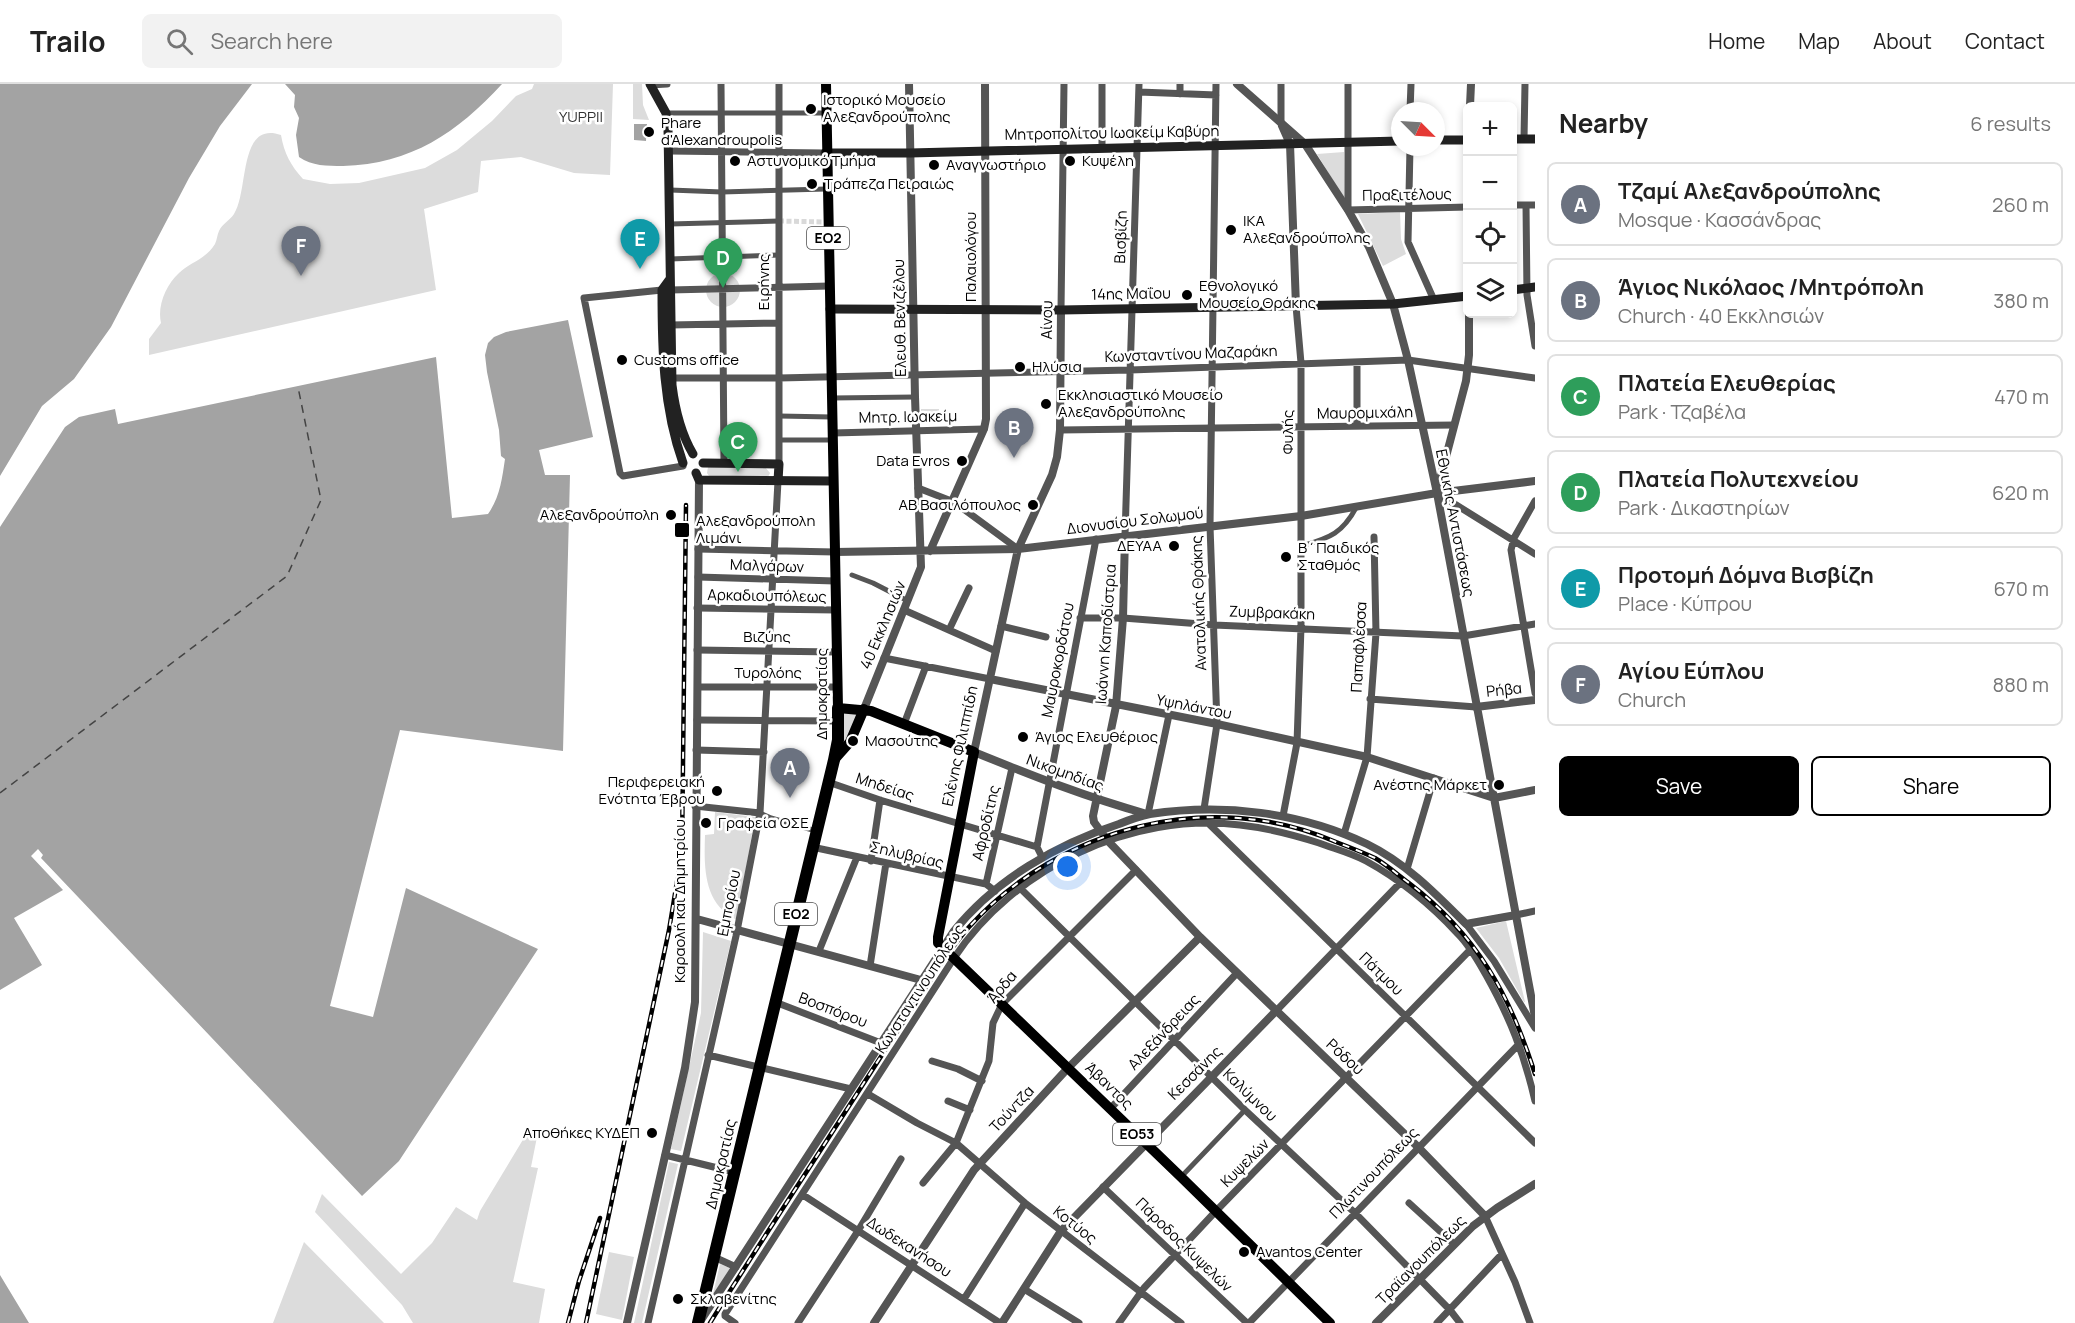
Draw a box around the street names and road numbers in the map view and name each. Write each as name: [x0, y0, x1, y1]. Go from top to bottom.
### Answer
street label: Μητροπολίτου Ιωακείμ Καβύρη: [1004, 120, 1220, 145]
street label: Πραξιτέλους: [1362, 183, 1452, 206]
street label: Βισβίζη: [1109, 210, 1132, 264]
street label: Παλαιολόγου: [960, 212, 981, 302]
road number: ΕΟ2: [807, 227, 849, 249]
street label: Ειρήνης: [753, 254, 774, 310]
street label: Ελευθ. Βενιζέλου: [888, 259, 911, 377]
street label: 14ης Μαΐου: [1091, 282, 1171, 305]
street label: Αίνου: [1036, 300, 1057, 340]
street label: Κωνσταντίνου Μαζαράκη: [1104, 340, 1278, 367]
street label: Μαυρομιχάλη: [1317, 401, 1413, 424]
street label: Μητρ. Ιωακείμ: [859, 405, 957, 428]
street label: Φυλής: [1277, 410, 1298, 454]
street label: Εθνικής Αντιστάσεως: [1431, 447, 1480, 599]
street label: Διονυσίου Σολωμού: [1065, 502, 1205, 539]
street label: Ανατολικής Θράκης: [1186, 535, 1211, 671]
street label: Μαλγάρων: [730, 554, 805, 577]
street label: Ιωάννη Καποδίστρια: [1090, 563, 1121, 705]
street label: 40 Εκκλησιών: [854, 577, 911, 672]
street label: Αρκαδιουπόλεως: [707, 584, 827, 607]
street label: Ζυμβρακάκη: [1228, 600, 1316, 625]
street label: Μαυροκορδάτου: [1036, 601, 1079, 719]
street label: Παπαφλέσσα: [1346, 601, 1371, 693]
street label: Βιζύης: [743, 626, 791, 647]
street label: Δημοκρατίας: [811, 648, 832, 740]
street label: Τυρολόης: [734, 662, 802, 683]
street label: Ρήβα: [1485, 677, 1523, 702]
street label: Ελένης Φιλιππίδη: [936, 684, 983, 808]
street label: Υψηλάντου: [1155, 689, 1234, 724]
street label: Νικομηδίας: [1024, 749, 1107, 796]
street label: Μηδείας: [853, 767, 917, 806]
street label: Αφροδίτης: [967, 783, 1004, 863]
street label: Καραολή και Δημητρίου: [669, 819, 690, 983]
street label: Σηλυβρίας: [868, 836, 946, 873]
street label: Εμπορίου: [712, 868, 745, 938]
road number: ΕΟ2: [775, 903, 817, 925]
street label: Κωνσταντινουπόλεως: [870, 920, 969, 1058]
street label: Πάτμου: [1355, 947, 1408, 1000]
street label: Άρδα: [982, 966, 1021, 1007]
street label: Βοσπόρου: [796, 987, 871, 1032]
street label: Αλεξάνδρειας: [1123, 989, 1204, 1074]
street label: Ρόδου: [1322, 1034, 1369, 1079]
street label: Κεσσάνης: [1163, 1041, 1226, 1104]
street label: Άβαντος: [1081, 1057, 1138, 1114]
street label: Καλύμνου: [1219, 1063, 1282, 1126]
street label: Τούντζα: [985, 1081, 1039, 1137]
street label: Δημοκρατίας: [700, 1117, 741, 1211]
street label: Πλωτινουπόλεως: [1324, 1122, 1423, 1223]
road number: ΕΟ53: [1113, 1123, 1161, 1145]
street label: Κυψελών: [1216, 1133, 1274, 1192]
street label: Πάροδος Κυψελών: [1131, 1193, 1238, 1297]
street label: Κοτύος: [1049, 1201, 1102, 1248]
street label: Τραϊανουπόλεως: [1371, 1210, 1470, 1309]
street label: Δωδεκανήσου: [863, 1211, 956, 1282]

